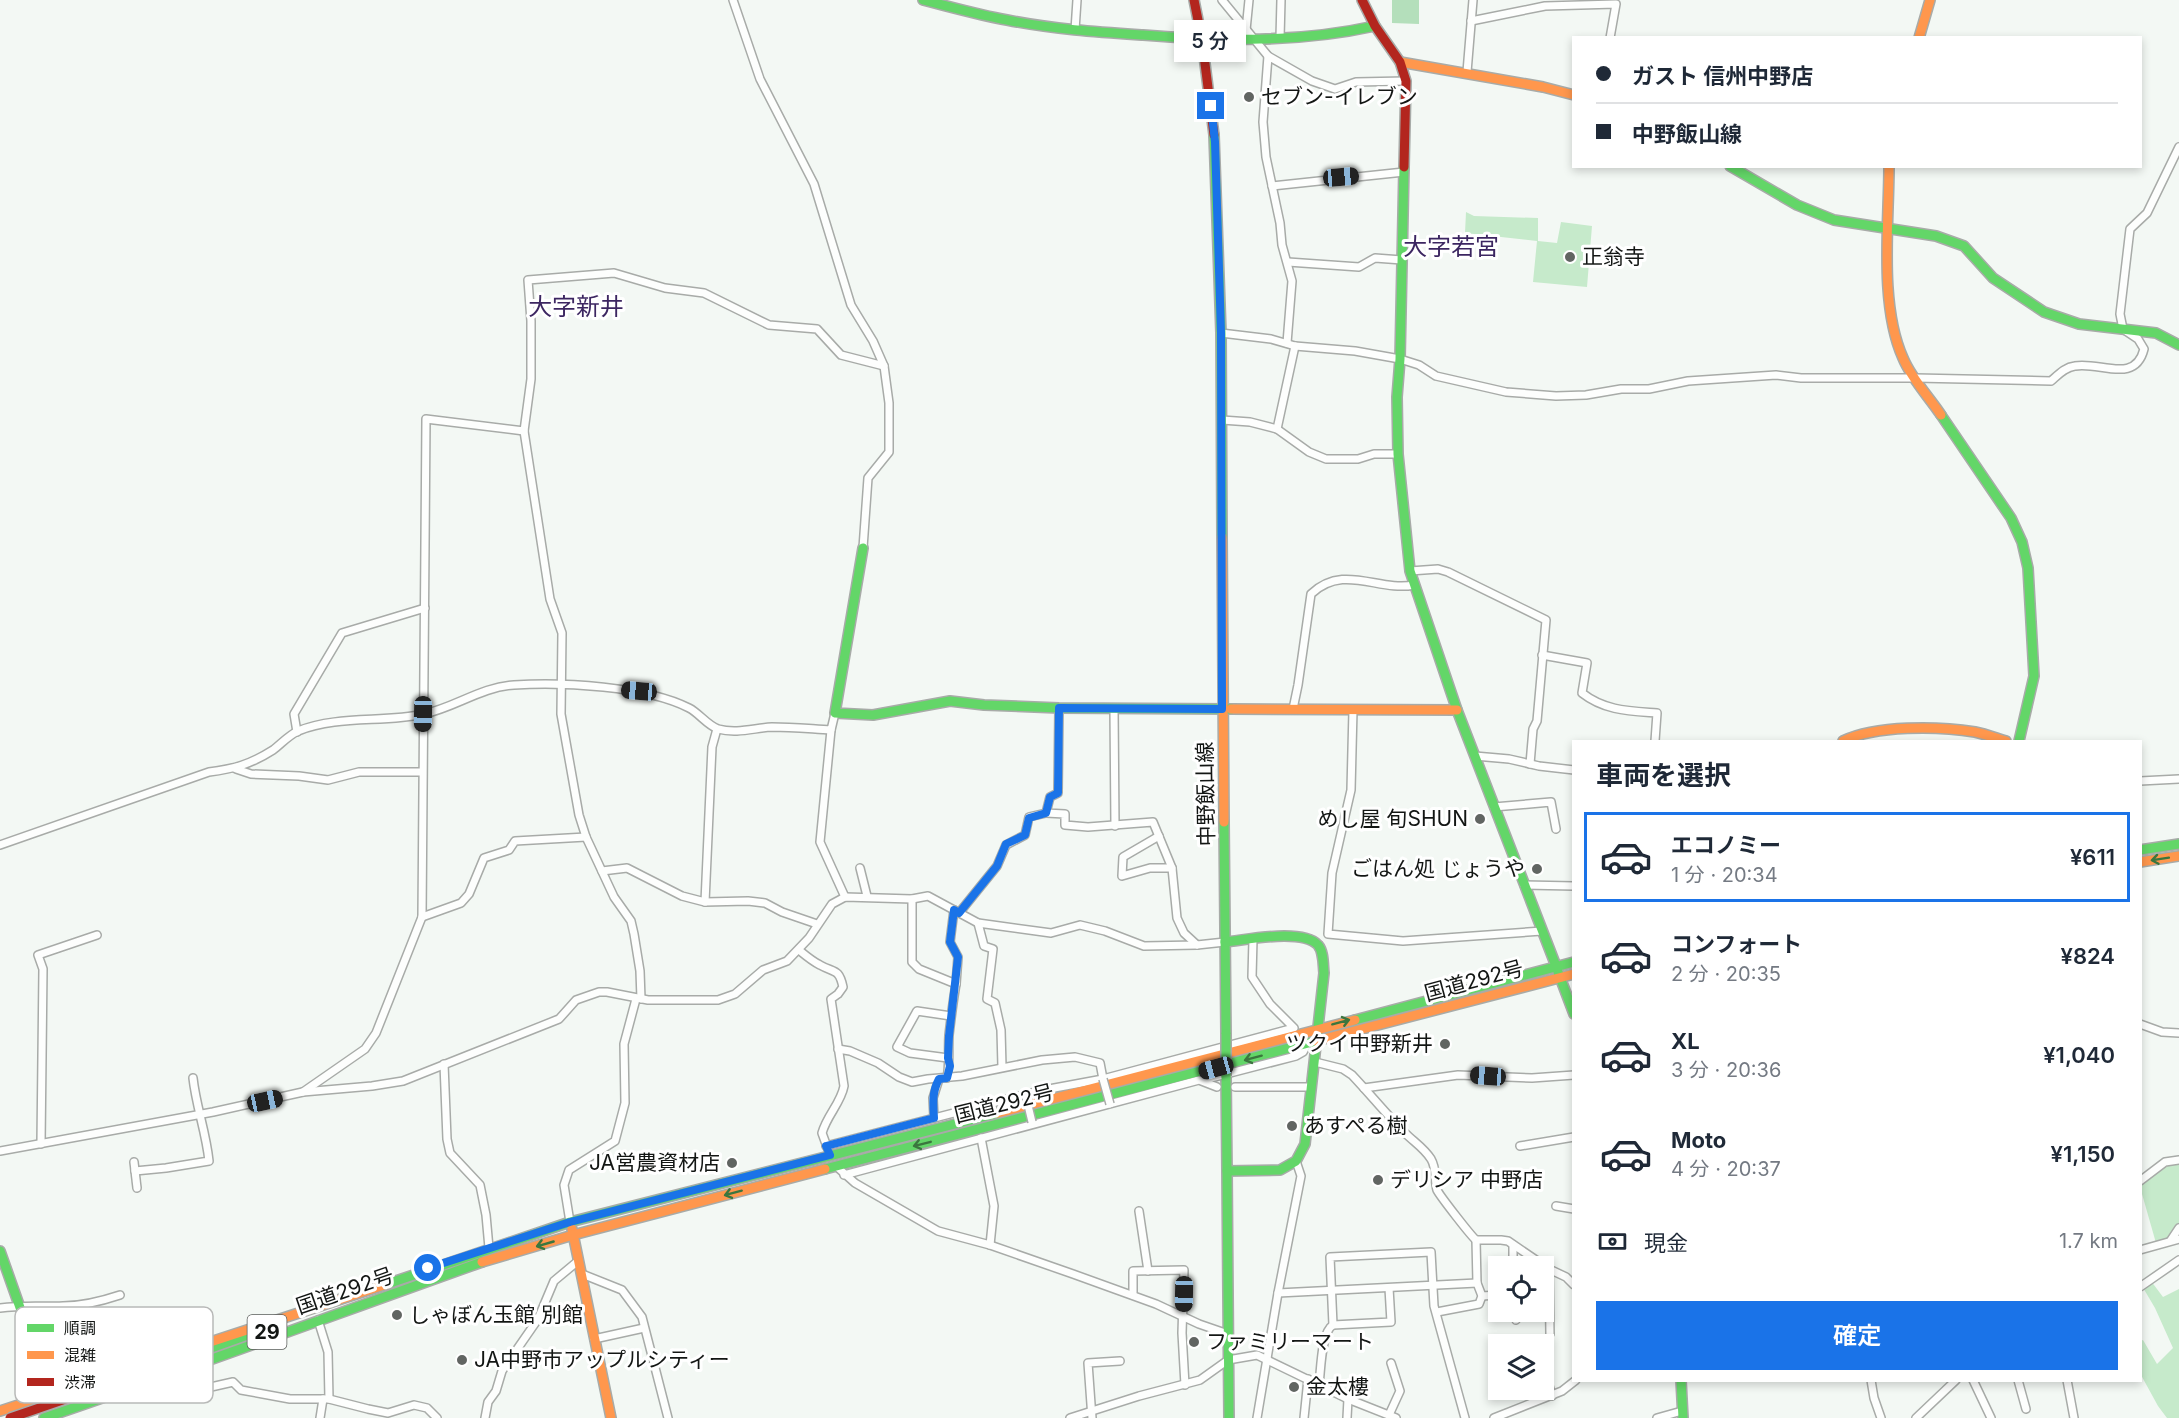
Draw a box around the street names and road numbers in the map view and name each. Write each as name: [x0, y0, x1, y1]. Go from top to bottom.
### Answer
street label: 中野飯山線: [1192, 741, 1219, 847]
street label: 国道292号: [1422, 955, 1526, 1006]
street label: 国道292号: [952, 1079, 1056, 1128]
street label: 国道292号: [293, 1262, 397, 1319]
road number: 29: [248, 1315, 286, 1349]

